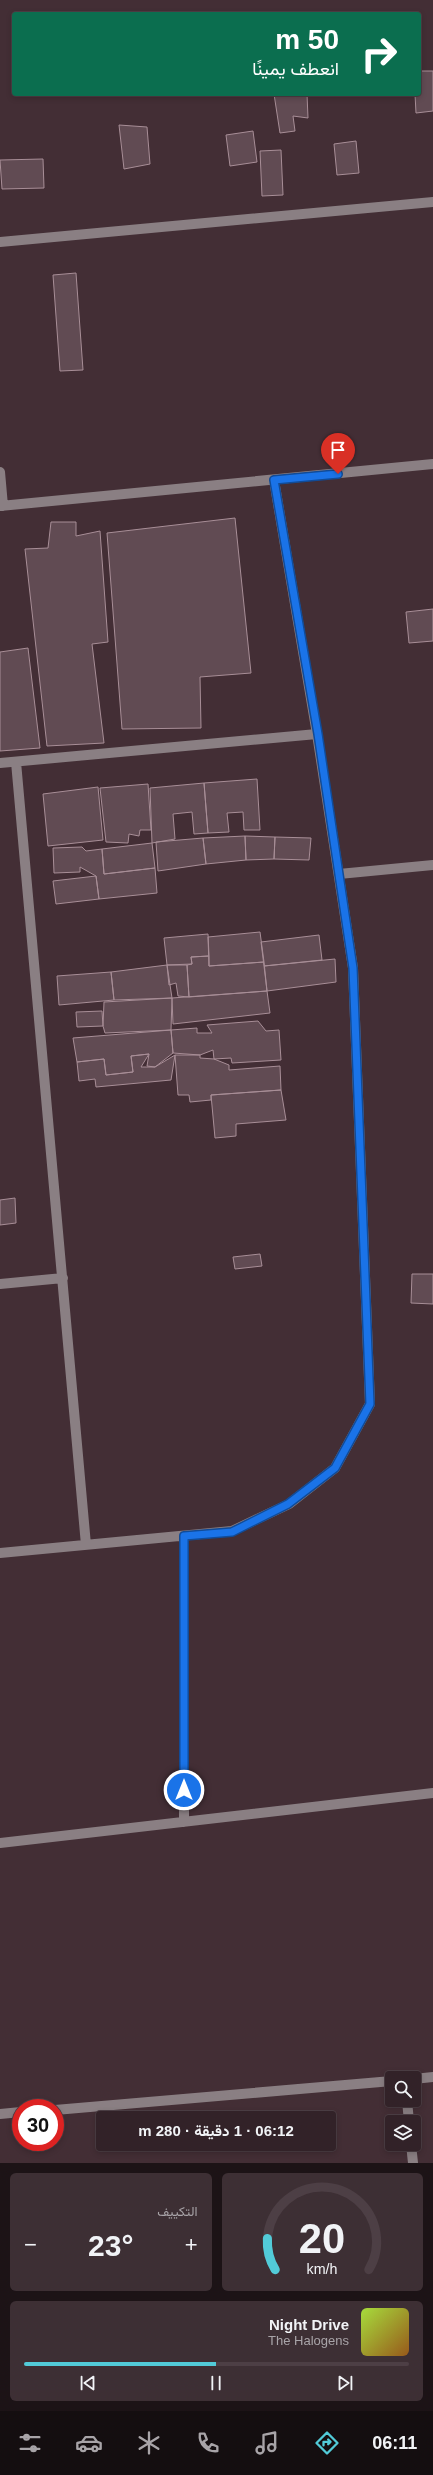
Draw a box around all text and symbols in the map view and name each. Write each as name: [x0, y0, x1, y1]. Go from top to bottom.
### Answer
text: 50 m: [275, 24, 339, 55]
icon: right: [353, 28, 405, 80]
text: انعطف يمينًا: [252, 59, 339, 79]
pin: [321, 433, 355, 474]
icon: arrive: [327, 439, 349, 461]
position arrow: [163, 1769, 205, 1811]
map controls: [385, 2071, 421, 2151]
button: search: [385, 2071, 421, 2107]
speed limit sign: 30: [12, 2099, 64, 2151]
button: layers: [385, 2115, 421, 2151]
text: 06:12 · 1 دقيقة · 280 m: [138, 2122, 294, 2139]
text: التكييف: [157, 2204, 198, 2219]
text: 20: [299, 2215, 345, 2262]
text: 23°: [88, 2229, 133, 2262]
text: −: [24, 2232, 37, 2257]
text: +: [185, 2232, 198, 2257]
text: km/h: [307, 2261, 338, 2277]
text: Night Drive: [269, 2316, 349, 2333]
text: The Halogens: [268, 2333, 349, 2348]
icon: previous: [77, 2372, 99, 2394]
icon: pause: [205, 2372, 227, 2394]
icon: next: [334, 2372, 356, 2394]
icon: filters: [16, 2429, 44, 2457]
icon: car: [75, 2429, 103, 2457]
icon: climate: [135, 2429, 163, 2457]
icon: phone: [194, 2429, 222, 2457]
icon: music: [253, 2429, 281, 2457]
icon: directions: [313, 2429, 341, 2457]
text: 06:11: [372, 2433, 417, 2453]

